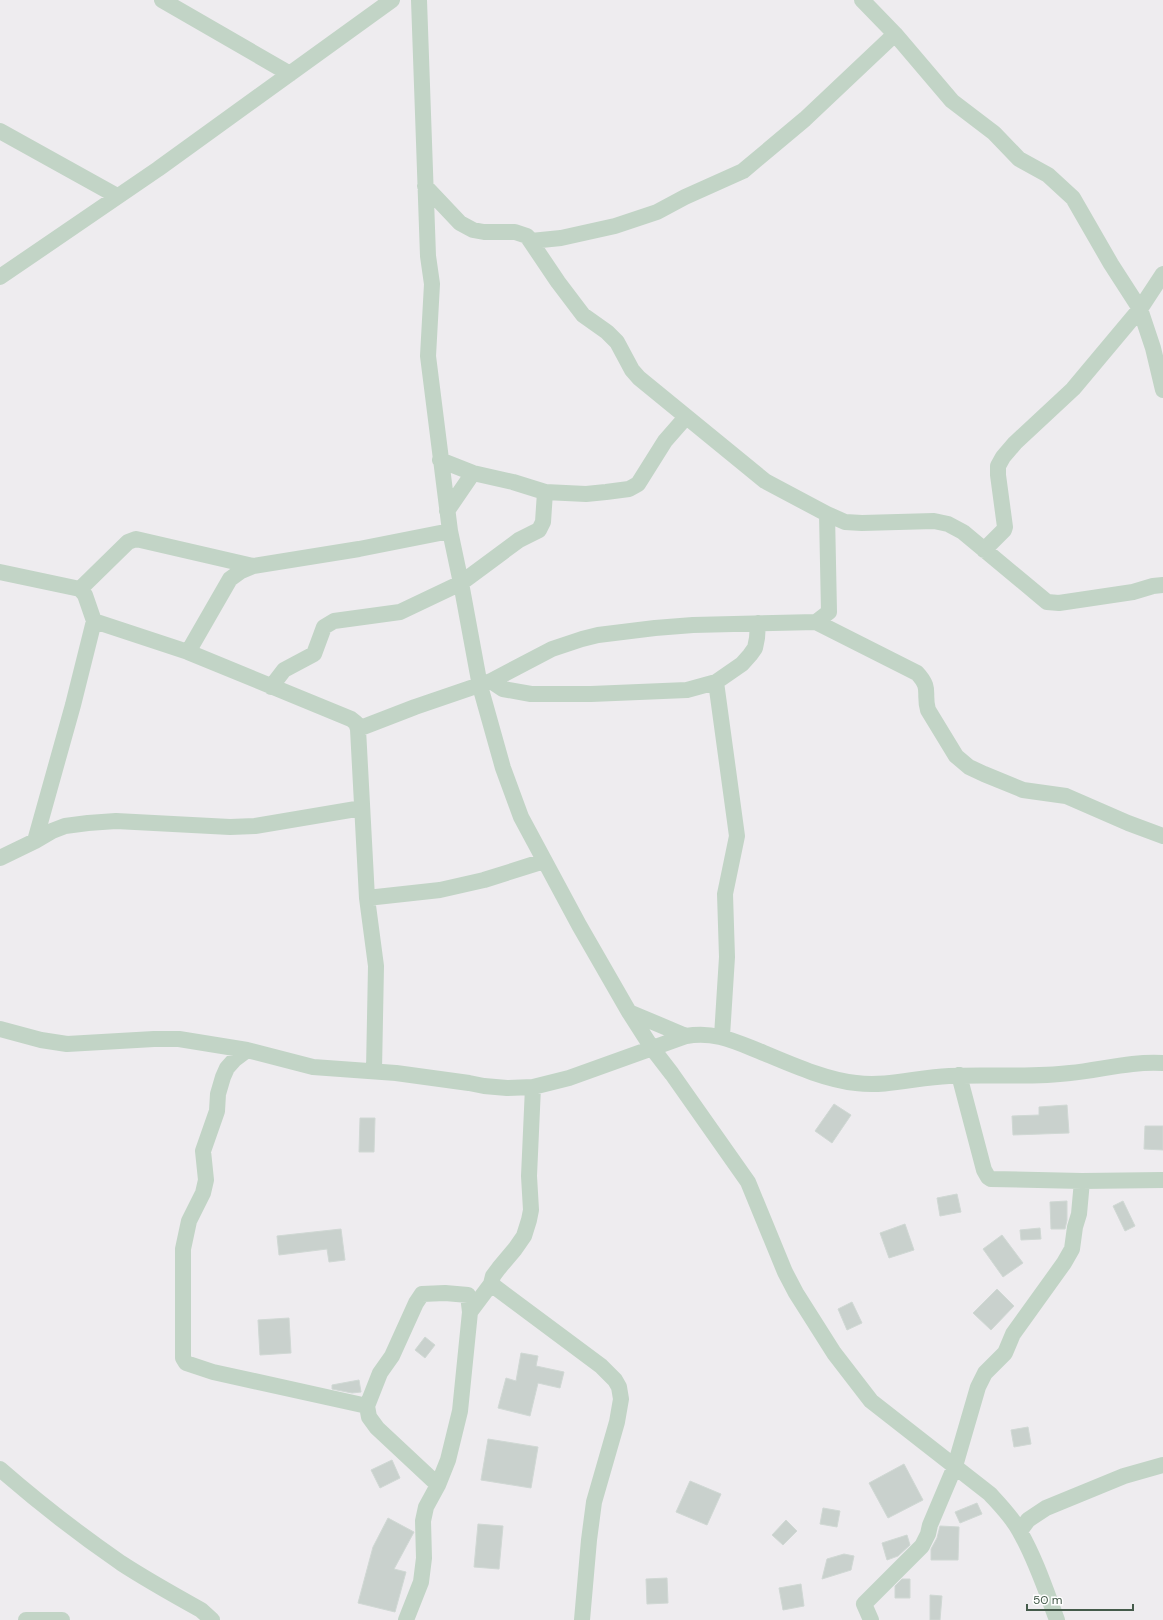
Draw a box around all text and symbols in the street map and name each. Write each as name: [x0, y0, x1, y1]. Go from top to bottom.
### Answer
scale bar: [1027, 1586, 1133, 1612]
text: 50 m: [1033, 1592, 1062, 1608]

